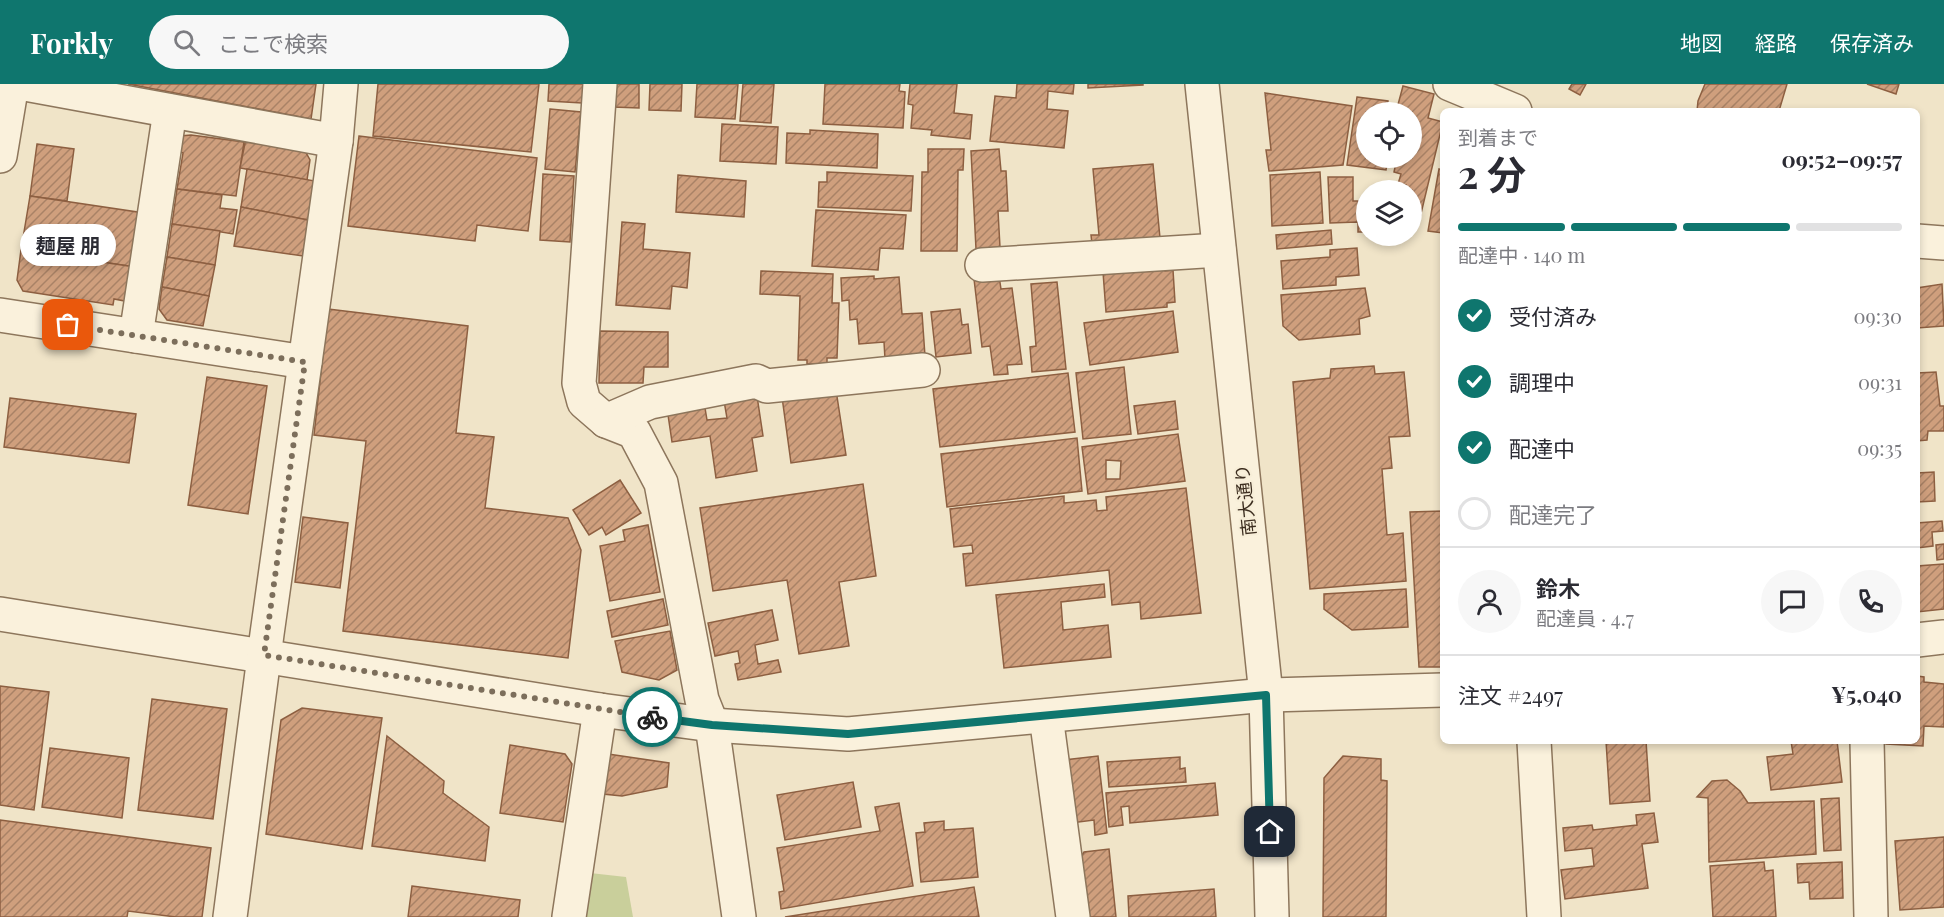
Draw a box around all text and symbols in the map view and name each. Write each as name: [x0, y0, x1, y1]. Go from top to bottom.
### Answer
search box: [149, 15, 569, 69]
text: Forkly: [30, 24, 113, 61]
icon: search: [170, 26, 203, 59]
text: ここで検索: [218, 28, 328, 58]
text: 地図: [1680, 28, 1722, 56]
text: 経路: [1755, 28, 1797, 56]
text: 保存済み: [1830, 28, 1914, 56]
map controls: [1356, 102, 1422, 246]
button: locate: [1356, 102, 1422, 168]
text: 到着まで: [1458, 123, 1538, 150]
text: 09:52–09:57: [1782, 144, 1902, 174]
text: 2 分: [1458, 147, 1526, 199]
button: layers: [1356, 180, 1422, 246]
callout: 麺屋 朋: [20, 223, 116, 265]
text: 麺屋 朋: [36, 231, 100, 258]
text: 配達中 · 140 m: [1458, 241, 1585, 268]
pin: [42, 299, 93, 350]
icon: check: [1458, 299, 1491, 332]
text: 受付済み: [1509, 301, 1597, 331]
text: 09:30: [1853, 302, 1902, 329]
icon: bag: [51, 308, 84, 341]
icon: check: [1458, 365, 1491, 398]
text: 調理中: [1509, 367, 1575, 397]
text: 09:31: [1858, 368, 1902, 395]
icon: check: [1458, 431, 1491, 464]
text: 配達中: [1509, 433, 1575, 463]
text: 09:35: [1857, 434, 1902, 461]
street label: 南大通り: [1229, 463, 1261, 537]
text: 配達完了: [1509, 499, 1597, 529]
button: person: [1458, 570, 1521, 633]
button: chat: [1761, 570, 1824, 633]
button: phone: [1839, 570, 1902, 633]
text: 鈴木: [1536, 573, 1580, 603]
text: 配達員 · 4.7: [1536, 604, 1634, 631]
text: ¥5,040: [1831, 679, 1902, 709]
text: 注文 #2497: [1458, 680, 1563, 710]
courier: [622, 687, 682, 747]
icon: bike: [636, 701, 669, 734]
pin: [1244, 806, 1295, 857]
icon: home: [1253, 815, 1286, 848]

